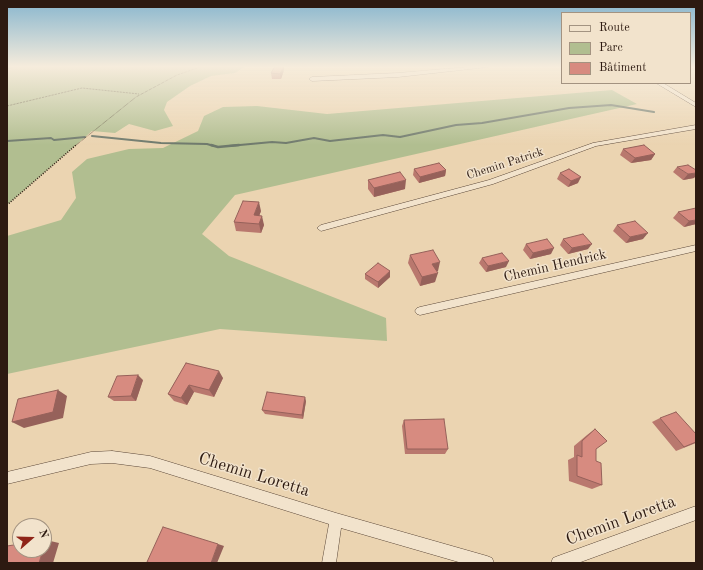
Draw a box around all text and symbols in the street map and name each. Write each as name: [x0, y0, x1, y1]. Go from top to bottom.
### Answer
legend: [561, 12, 691, 84]
text: Route: [599, 22, 630, 34]
text: Parc: [599, 42, 623, 54]
text: Bâtiment: [599, 62, 646, 74]
street label: Chemin Patrick: [465, 145, 545, 183]
street label: Chemin Hendrick: [502, 246, 608, 286]
street label: Chemin Loretta: [196, 448, 312, 502]
street label: Chemin Loretta: [563, 492, 679, 550]
north arrow: [12, 518, 52, 558]
text: N: [36, 528, 49, 540]

